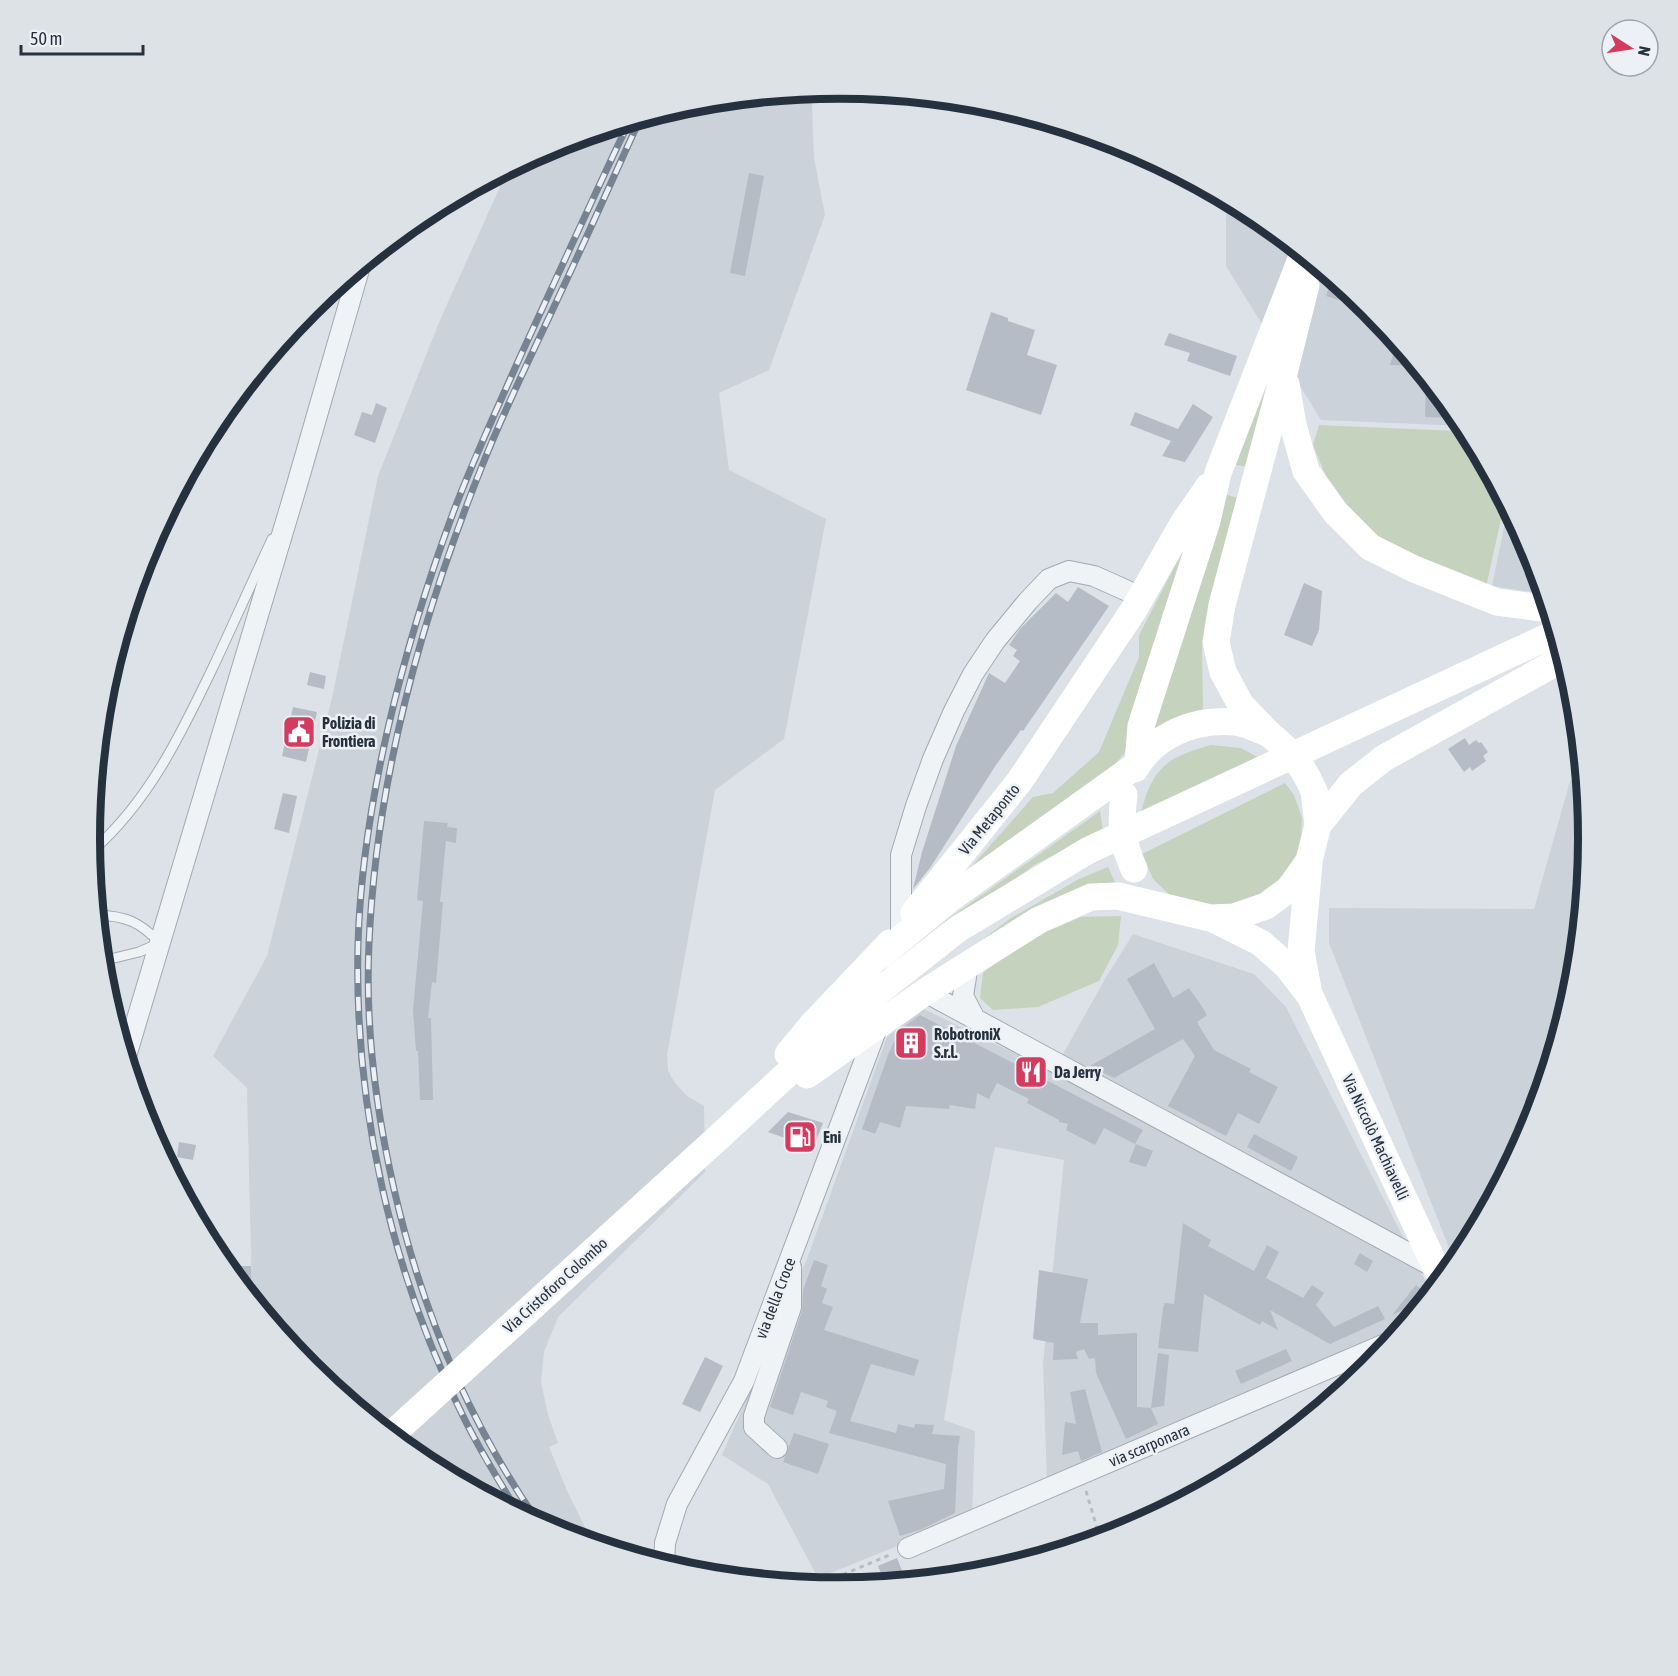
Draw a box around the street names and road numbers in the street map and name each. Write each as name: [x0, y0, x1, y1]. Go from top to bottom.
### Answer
street label: Via Metaponto: [955, 780, 1024, 859]
street label: Via Niccolò Machiavelli: [1339, 1071, 1413, 1203]
street label: Via Cristoforo Colombo: [499, 1234, 611, 1336]
street label: via della Croce: [751, 1255, 799, 1341]
street label: via scarponara: [1106, 1420, 1192, 1471]

